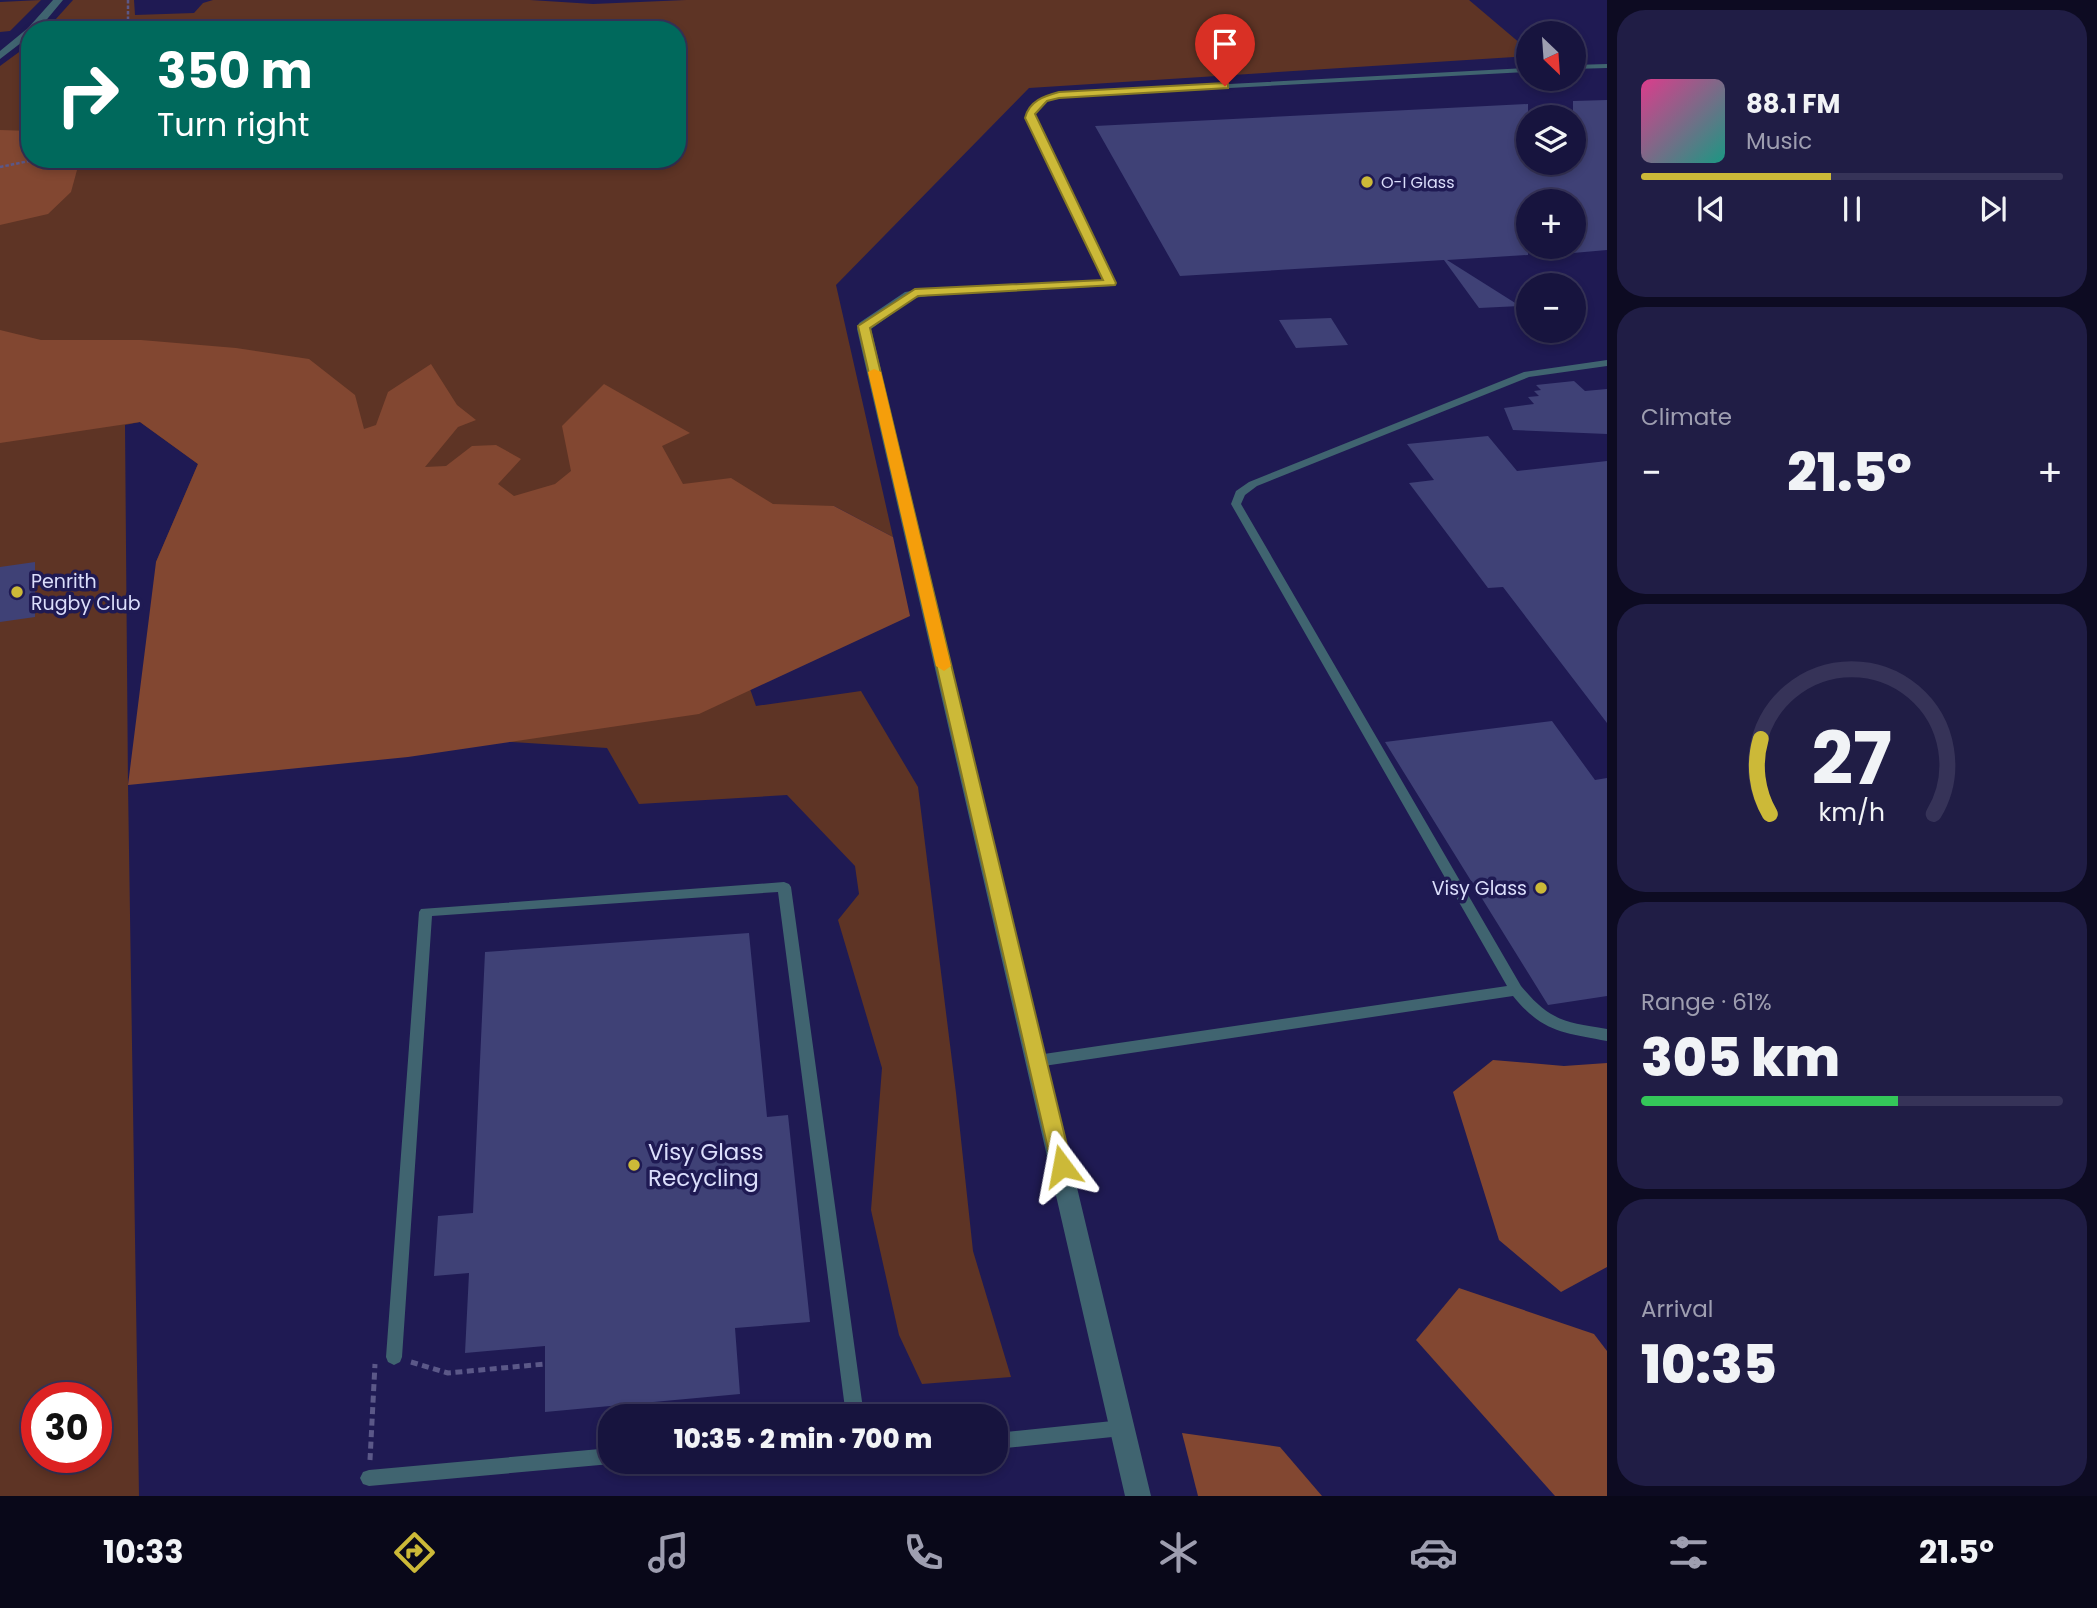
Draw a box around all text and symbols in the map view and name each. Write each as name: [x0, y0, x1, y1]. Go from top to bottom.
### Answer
pin: [1195, 14, 1255, 86]
north arrow: [1516, 21, 1586, 91]
map controls: [1516, 21, 1586, 343]
icon: arrive: [1206, 25, 1244, 63]
text: 350 m: [157, 37, 313, 105]
icon: right: [42, 49, 133, 140]
text: 88.1 FM: [1746, 86, 1840, 122]
text: Turn right: [157, 102, 309, 147]
button: layers: [1516, 105, 1586, 175]
text: Music: [1746, 125, 1812, 157]
place label: O-I Glass: [1381, 171, 1455, 194]
marker: O-I Glass: [1359, 174, 1375, 190]
button: +: [1516, 189, 1586, 259]
icon: previous: [1692, 190, 1730, 228]
icon: pause: [1833, 190, 1871, 228]
icon: next: [1974, 190, 2012, 228]
button: −: [1516, 273, 1586, 343]
text: Climate: [1641, 401, 1732, 433]
text: 21.5°: [1787, 436, 1912, 509]
text: −: [1641, 446, 1662, 499]
text: +: [2037, 446, 2063, 499]
place label: Penrith Rugby Club: [31, 568, 141, 617]
marker: Penrith Rugby Club: [9, 584, 25, 600]
text: 27: [1812, 708, 1892, 809]
text: km/h: [1819, 795, 1885, 830]
place label: Visy Glass: [1432, 875, 1527, 902]
marker: Visy Glass: [1533, 880, 1549, 896]
text: Range · 61%: [1641, 986, 1772, 1018]
text: 305 km: [1641, 1021, 1840, 1094]
position arrow: [1025, 1129, 1099, 1203]
place label: Visy Glass Recycling: [648, 1136, 763, 1194]
marker: Visy Glass Recycling: [626, 1157, 642, 1173]
text: Arrival: [1641, 1293, 1713, 1325]
text: 10:35: [1641, 1328, 1777, 1401]
speed limit sign: 30: [21, 1382, 112, 1473]
text: 10:35 · 2 min · 700 m: [674, 1421, 932, 1457]
icon: directions: [390, 1528, 439, 1577]
icon: music: [644, 1528, 693, 1577]
icon: phone: [899, 1528, 948, 1577]
icon: climate: [1154, 1528, 1203, 1577]
icon: car: [1409, 1528, 1458, 1577]
icon: filters: [1664, 1528, 1713, 1577]
text: 10:33: [103, 1529, 184, 1574]
text: 21.5°: [1919, 1529, 1994, 1574]

